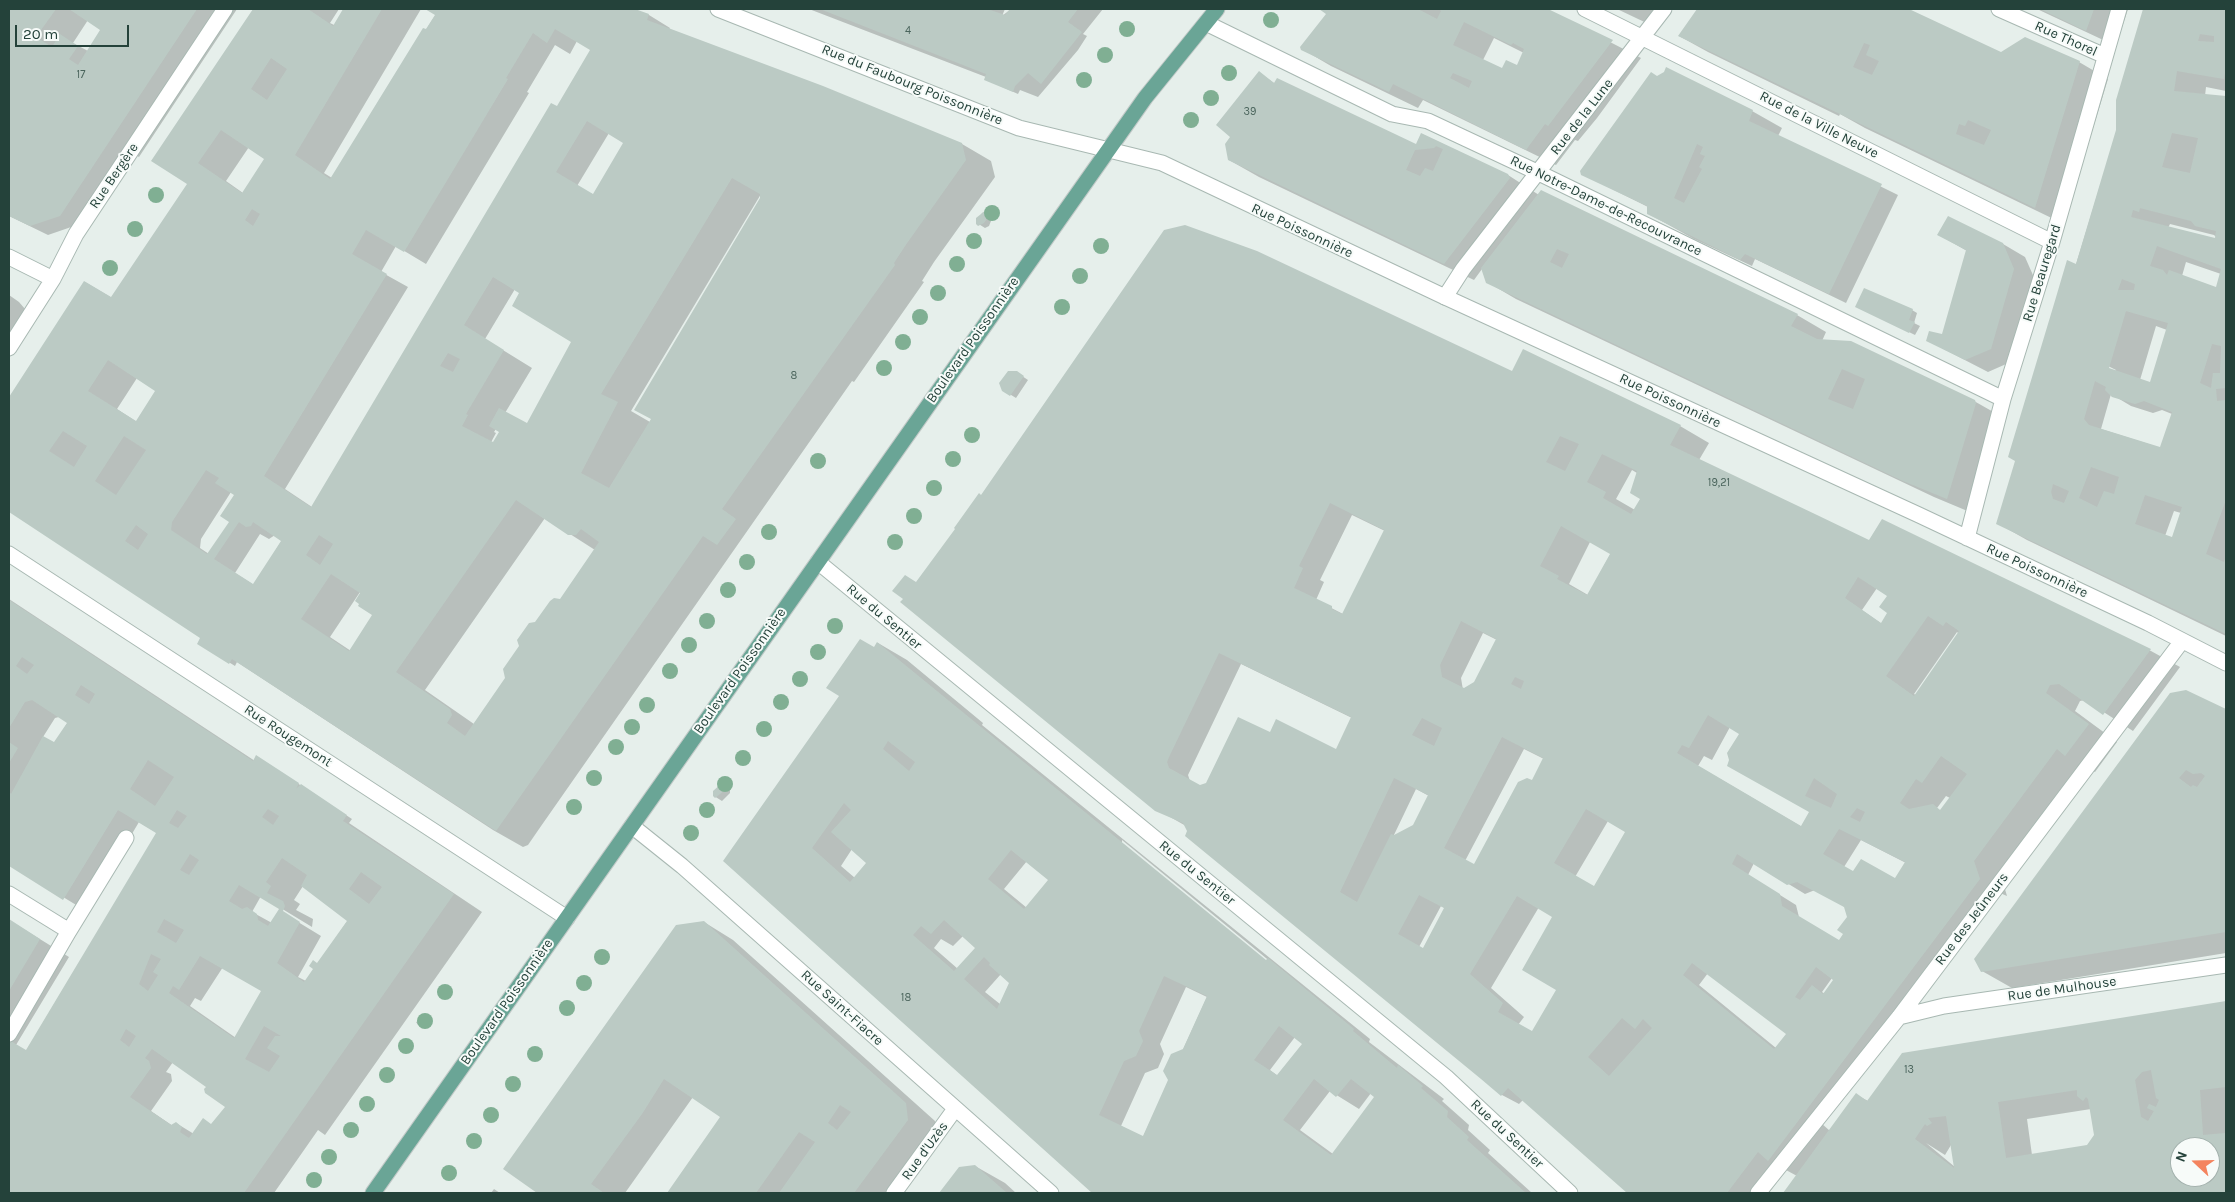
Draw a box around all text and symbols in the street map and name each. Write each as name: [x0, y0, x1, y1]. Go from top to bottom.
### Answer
scale bar: [18, 15, 131, 47]
street label: Rue Thorel: [2032, 18, 2100, 60]
house number: 4: [905, 24, 911, 38]
text: 20 m: [23, 25, 58, 43]
street label: Rue du Faubourg Poissonnière: [819, 41, 1005, 129]
house number: 17: [77, 68, 85, 82]
street label: Rue de la Lune: [1547, 76, 1617, 158]
street label: Rue de la Ville Neuve: [1757, 88, 1881, 162]
house number: 39: [1244, 105, 1256, 119]
street label: Rue Bergère: [86, 140, 142, 212]
street label: Rue Notre-Dame-de-Recouvrance: [1507, 152, 1705, 260]
street label: Rue Poissonnière: [1249, 200, 1355, 262]
street label: Rue Beauregard: [2019, 222, 2065, 324]
street label: Boulevard Poissonnière: [923, 274, 1023, 406]
house number: 8: [791, 369, 797, 383]
street label: Rue Poissonnière: [1617, 370, 1723, 432]
house number: 19,21: [1708, 476, 1730, 490]
street label: Rue Poissonnière: [1984, 540, 2090, 602]
street label: Rue du Sentier: [843, 581, 925, 653]
street label: Boulevard Poissonnière: [690, 605, 790, 737]
street label: Rue Rougemont: [241, 701, 335, 771]
street label: Rue du Sentier: [1155, 837, 1239, 909]
street label: Rue des Jeûneurs: [1932, 869, 2012, 969]
street label: Boulevard Poissonnière: [457, 936, 557, 1068]
street label: Rue Saint-Fiacre: [797, 967, 887, 1049]
street label: Rue de Mulhouse: [2006, 973, 2118, 1005]
house number: 18: [901, 991, 911, 1005]
house number: 13: [1904, 1063, 1914, 1077]
street label: Rue du Sentier: [1467, 1096, 1547, 1172]
street label: Rue d'Uzès: [898, 1119, 952, 1183]
north arrow: [2170, 1137, 2220, 1187]
text: N: [2172, 1149, 2191, 1165]

